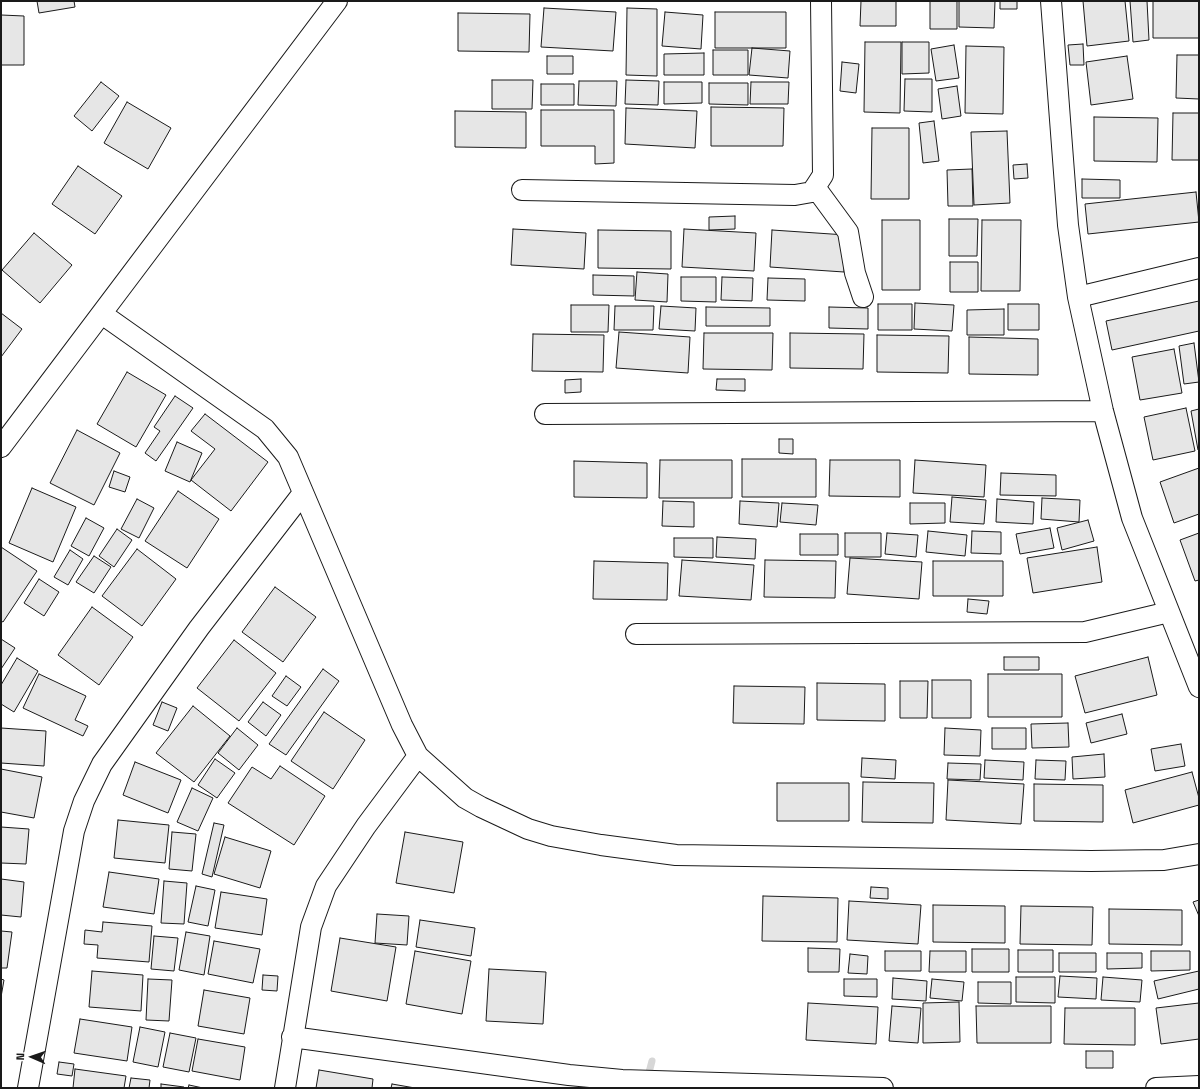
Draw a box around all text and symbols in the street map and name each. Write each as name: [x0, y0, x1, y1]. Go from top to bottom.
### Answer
north arrow: [12, 1037, 52, 1077]
text: N: [13, 1053, 27, 1061]

